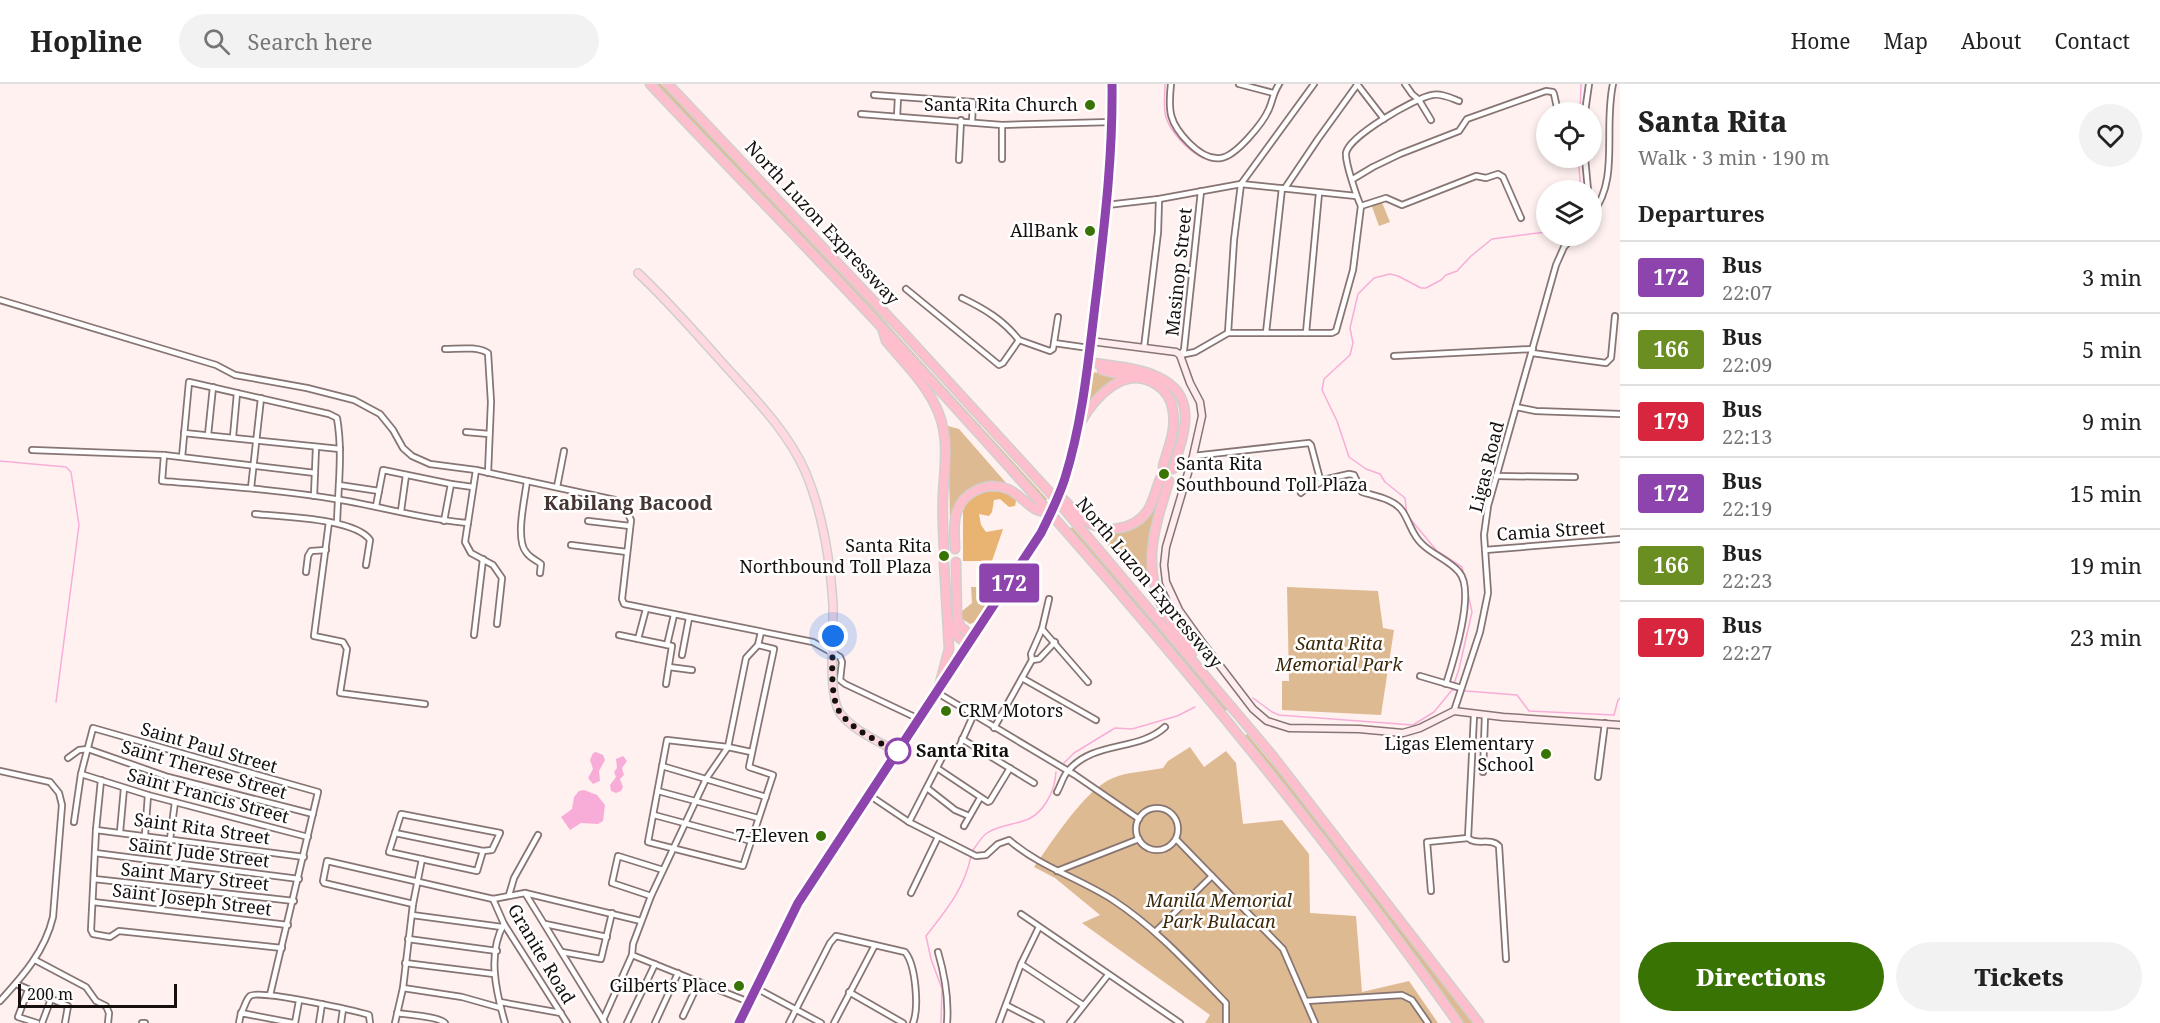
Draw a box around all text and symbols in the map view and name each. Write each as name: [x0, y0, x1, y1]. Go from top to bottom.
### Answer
search box: [179, 14, 599, 68]
text: Hopline: [30, 22, 143, 60]
icon: search: [200, 25, 233, 58]
text: Search here: [248, 26, 372, 56]
text: Home: [1791, 27, 1851, 55]
text: Map: [1884, 27, 1928, 55]
text: About: [1961, 27, 2022, 55]
text: Contact: [2055, 27, 2130, 55]
place label: Santa Rita Church: [924, 92, 1078, 116]
marker: Santa Rita Church: [1083, 98, 1097, 112]
map controls: [1536, 102, 1602, 246]
button: locate: [1536, 102, 1602, 168]
text: Santa Rita: [1638, 102, 1787, 140]
button: heart: [2079, 104, 2142, 167]
street label: North Luzon Expressway: [740, 135, 906, 310]
text: Walk · 3 min · 190 m: [1638, 144, 1830, 171]
button: layers: [1536, 180, 1602, 246]
text: Departures: [1638, 198, 1765, 228]
street label: Masinop Street: [1159, 207, 1197, 337]
place label: AllBank: [1010, 218, 1078, 242]
marker: AllBank: [1083, 224, 1097, 238]
text: Bus: [1722, 249, 1762, 279]
text: 3 min: [2082, 262, 2142, 292]
text: 172: [1653, 263, 1689, 291]
text: 22:07: [1722, 279, 1772, 306]
text: Bus: [1722, 321, 1762, 351]
text: 5 min: [2082, 334, 2142, 364]
text: 166: [1653, 335, 1689, 363]
text: 22:09: [1722, 351, 1772, 378]
text: Bus: [1722, 393, 1762, 423]
text: 9 min: [2082, 406, 2142, 436]
text: 179: [1653, 407, 1689, 435]
street label: Ligas Road: [1463, 419, 1509, 515]
text: 22:13: [1722, 423, 1772, 450]
place label: Santa Rita Southbound Toll Plaza: [1176, 451, 1368, 496]
text: Bus: [1722, 465, 1762, 495]
marker: Santa Rita Southbound Toll Plaza: [1157, 467, 1171, 481]
text: 15 min: [2070, 478, 2142, 508]
text: 172: [1653, 479, 1689, 507]
district label: Kabilang Bacood: [544, 489, 713, 516]
street label: North Luzon Expressway: [1071, 492, 1229, 673]
text: 22:19: [1722, 495, 1772, 522]
street label: Camia Street: [1496, 514, 1606, 546]
place label: Santa Rita Northbound Toll Plaza: [739, 533, 932, 578]
text: Bus: [1722, 537, 1762, 567]
marker: Santa Rita Northbound Toll Plaza: [937, 549, 951, 563]
text: 19 min: [2070, 550, 2142, 580]
text: 166: [1653, 551, 1689, 579]
line badge: 172: [974, 564, 1044, 602]
text: 22:23: [1722, 567, 1772, 594]
text: 172: [991, 569, 1027, 597]
text: Bus: [1722, 609, 1762, 639]
your location: [818, 621, 848, 651]
text: 23 min: [2070, 622, 2142, 652]
text: 179: [1653, 623, 1689, 651]
park label: Santa Rita Memorial Park: [1275, 631, 1403, 676]
text: 22:27: [1722, 639, 1772, 666]
place label: CRM Motors: [958, 698, 1063, 722]
marker: CRM Motors: [939, 704, 953, 718]
street label: Saint Paul Street: [138, 716, 280, 778]
place label: Ligas Elementary School: [1385, 731, 1535, 776]
street label: Saint Therese Street: [119, 734, 290, 804]
marker: Santa Rita: [885, 738, 911, 764]
place label: Santa Rita: [916, 738, 1009, 762]
marker: Ligas Elementary School: [1539, 747, 1553, 761]
street label: Saint Francis Street: [125, 762, 292, 828]
street label: Saint Rita Street: [133, 807, 272, 849]
place label: 7-Eleven: [735, 823, 809, 847]
marker: 7-Eleven: [814, 829, 828, 843]
street label: Saint Jude Street: [127, 831, 271, 873]
street label: Saint Mary Street: [120, 856, 270, 896]
street label: Saint Joseph Street: [111, 877, 273, 921]
park label: Manila Memorial Park Bulacan: [1145, 888, 1293, 933]
street label: Granite Road: [503, 899, 581, 1008]
button: Directions: [1638, 942, 1884, 1011]
button: Tickets: [1896, 942, 2142, 1011]
place label: Gilberts Place: [609, 973, 727, 997]
marker: Gilberts Place: [732, 979, 746, 993]
scale bar: [18, 981, 177, 1008]
text: 200 m: [27, 983, 73, 1005]

